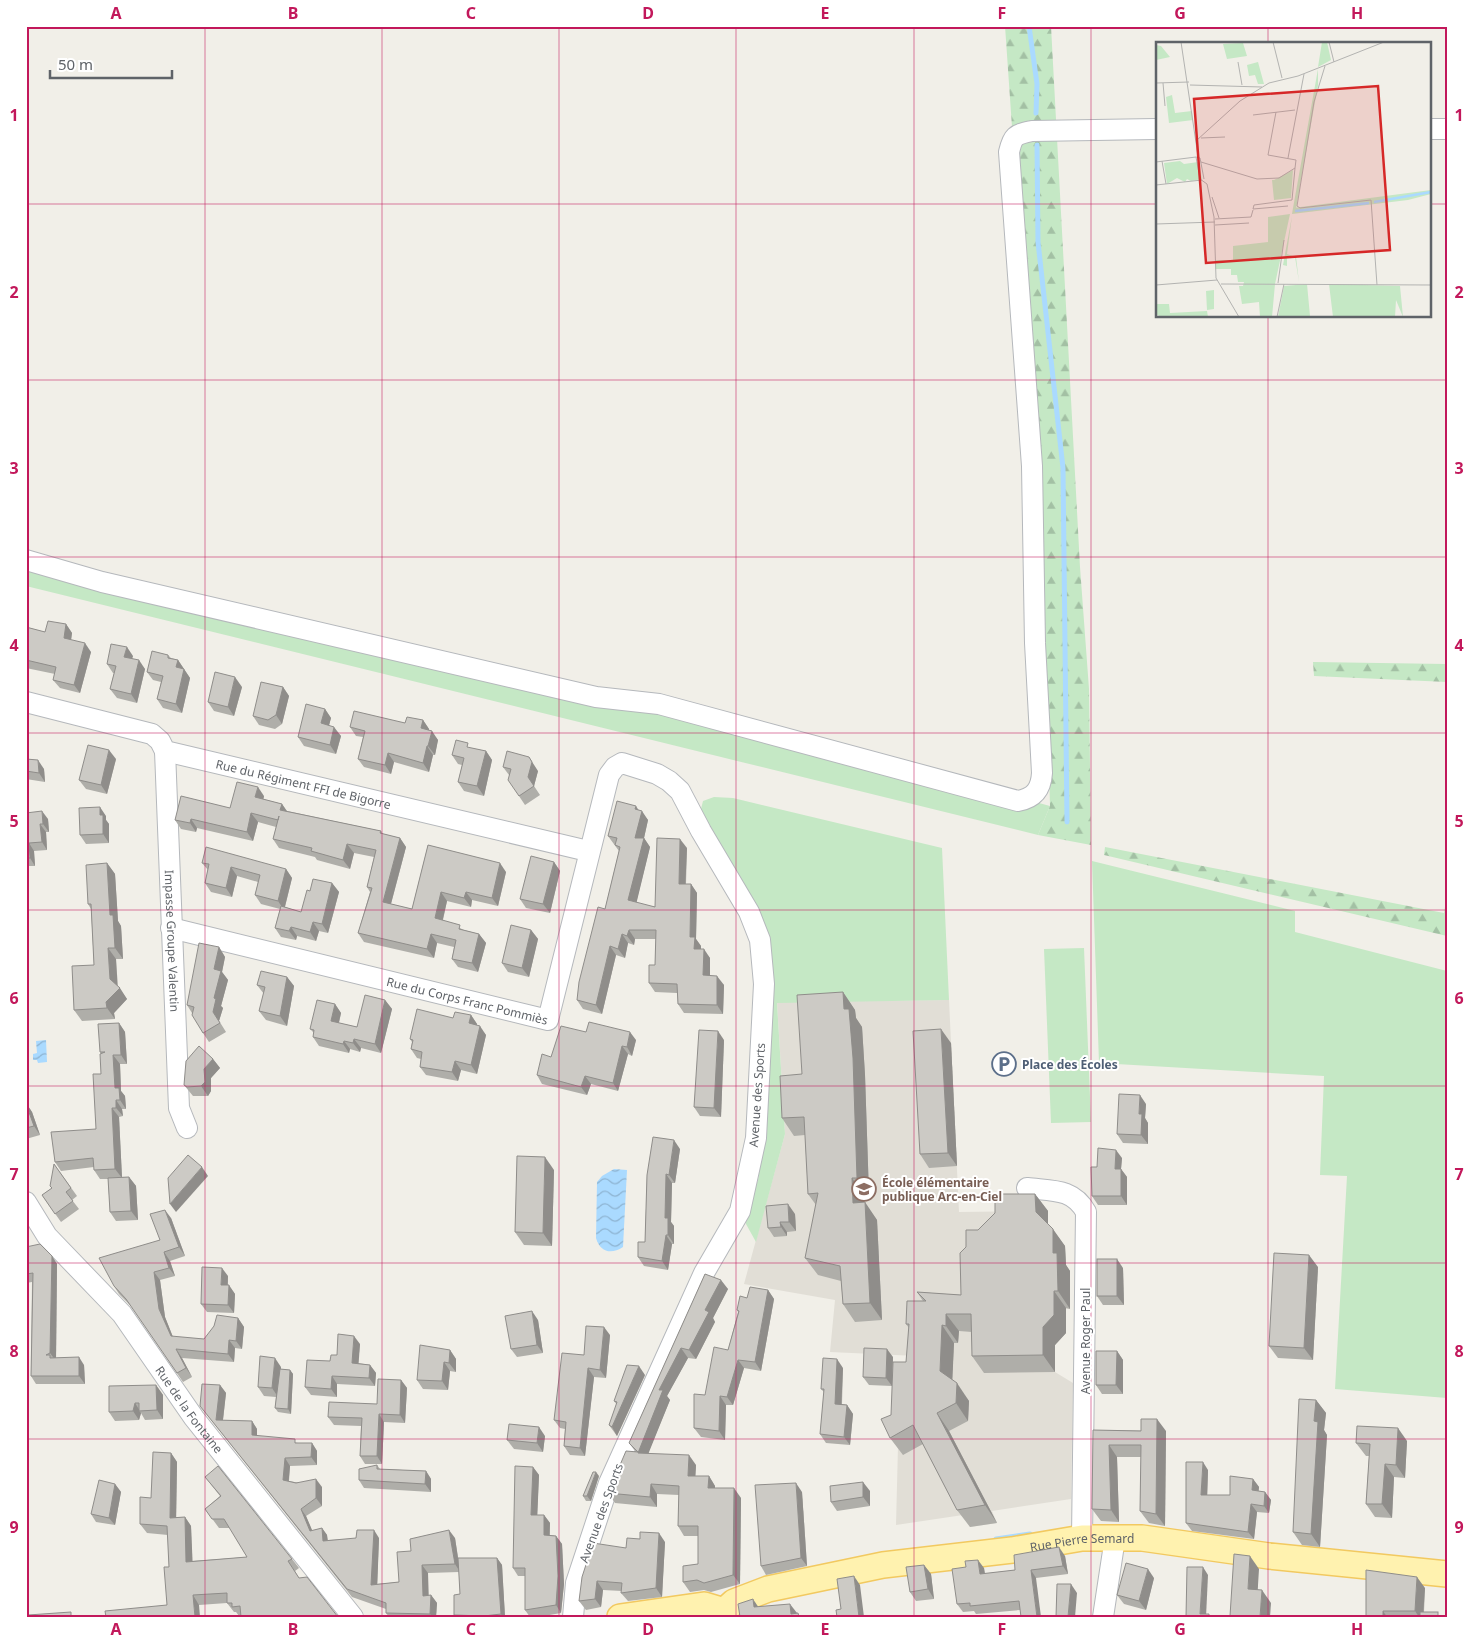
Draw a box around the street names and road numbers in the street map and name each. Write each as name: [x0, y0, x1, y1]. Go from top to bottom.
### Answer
street label: Rue du Régiment FFI de Bigorre: [214, 755, 393, 813]
street label: Impasse Groupe Valentin: [161, 869, 184, 1012]
street label: Rue du Corps Franc Pommiès: [385, 972, 550, 1028]
street label: Avenue des Sports: [745, 1042, 769, 1148]
street label: Avenue Roger Paul: [1077, 1288, 1094, 1394]
street label: Rue de la Fontaine: [152, 1362, 227, 1457]
street label: Avenue des Sports: [575, 1461, 627, 1565]
street label: Rue Pierre Semard: [1029, 1530, 1134, 1555]

